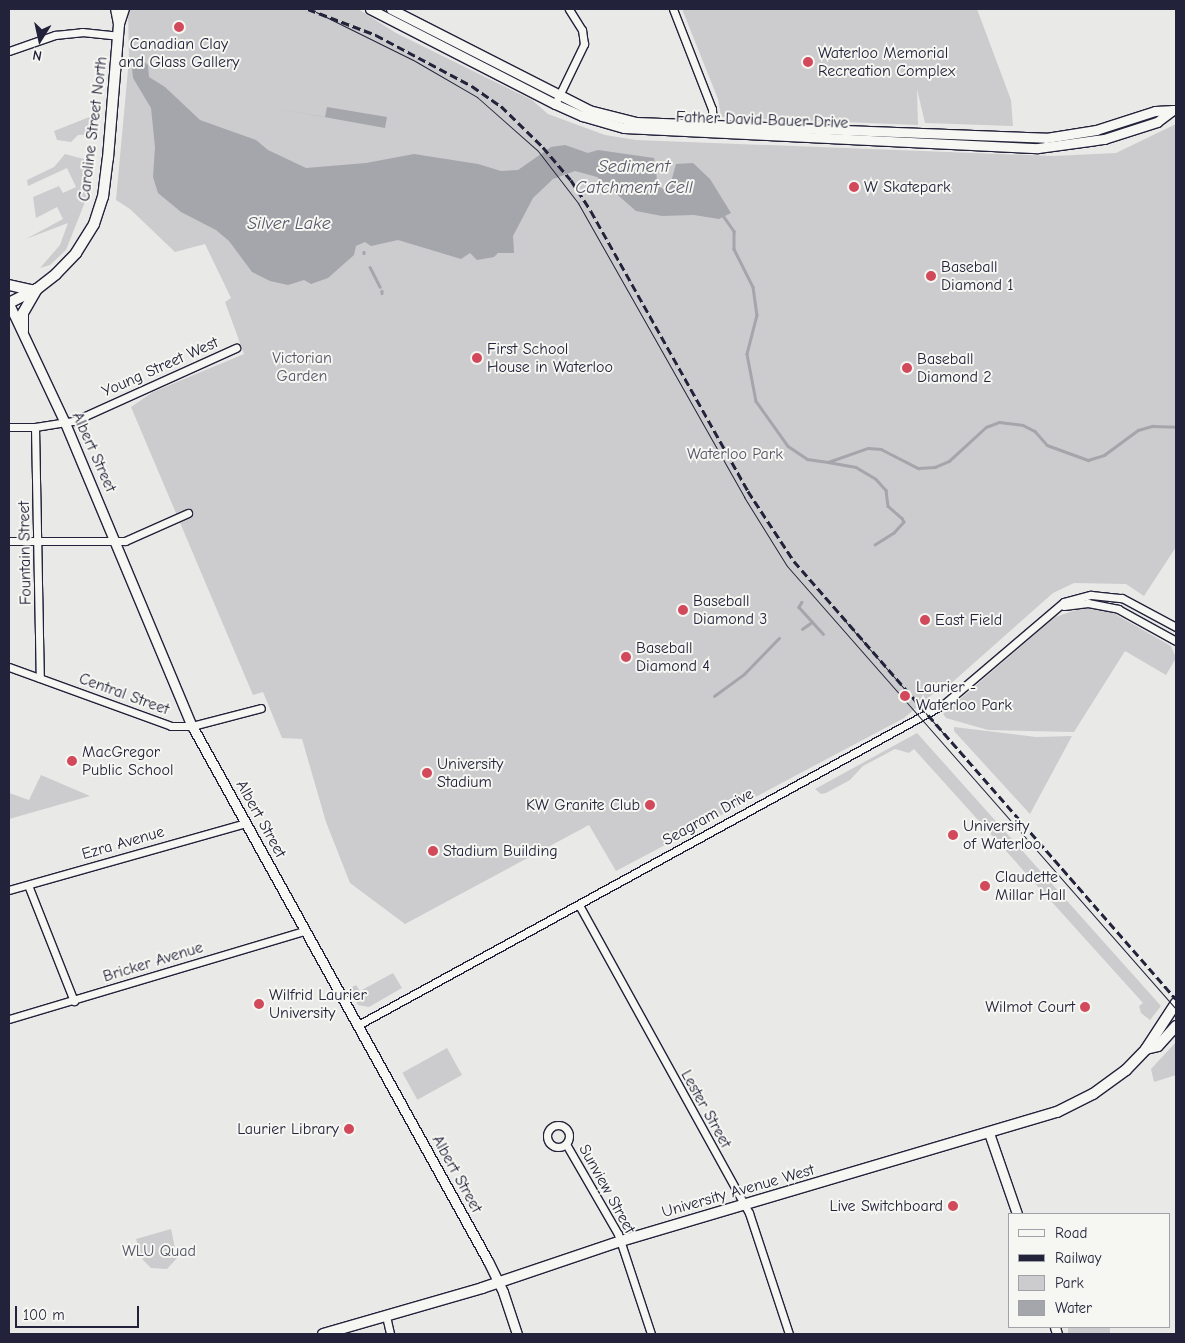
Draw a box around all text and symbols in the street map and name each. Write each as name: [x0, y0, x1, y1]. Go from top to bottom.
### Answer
north arrow: [15, 15, 65, 65]
marker: Canadian Clay and Glass Gallery: [173, 21, 185, 33]
place label: Canadian Clay and Glass Gallery: [118, 34, 240, 72]
place label: Waterloo Memorial Recreation Complex: [818, 43, 955, 81]
text: N: [31, 46, 43, 64]
street label: Caroline Street North: [75, 55, 111, 203]
marker: Waterloo Memorial Recreation Complex: [802, 56, 814, 68]
street label: Father David Bauer Drive: [676, 107, 848, 133]
water label: Sediment Catchment Cell: [575, 157, 693, 200]
place label: W Skatepark: [864, 177, 951, 197]
marker: W Skatepark: [848, 181, 860, 193]
water label: Silver Lake: [247, 213, 331, 235]
place label: Baseball Diamond 1: [941, 257, 1014, 295]
marker: Baseball Diamond 1: [925, 270, 937, 282]
street label: Young Street West: [99, 333, 221, 401]
place label: First School House in Waterloo: [487, 339, 613, 377]
park label: Victorian Garden: [272, 348, 332, 386]
place label: Baseball Diamond 2: [917, 349, 992, 387]
marker: First School House in Waterloo: [471, 352, 483, 364]
marker: Baseball Diamond 2: [901, 362, 913, 374]
street label: Albert Street: [68, 409, 120, 495]
park label: Waterloo Park: [687, 444, 783, 464]
street label: Fountain Street: [14, 501, 36, 605]
place label: Baseball Diamond 3: [693, 591, 767, 629]
marker: Baseball Diamond 3: [677, 604, 689, 616]
place label: East Field: [935, 610, 1002, 630]
marker: East Field: [919, 614, 931, 626]
place label: Baseball Diamond 4: [636, 638, 710, 676]
marker: Baseball Diamond 4: [620, 651, 632, 663]
street label: Central Street: [76, 669, 172, 719]
place label: Laurier - Waterloo Park: [916, 677, 1012, 715]
marker: Laurier - Waterloo Park: [898, 689, 912, 703]
place label: MacGregor Public School: [82, 742, 173, 780]
place label: University Stadium: [437, 754, 503, 792]
marker: MacGregor Public School: [66, 755, 78, 767]
marker: University Stadium: [421, 767, 433, 779]
street label: Albert Street: [232, 777, 290, 861]
street label: Seagram Drive: [659, 784, 757, 850]
place label: KW Granite Club: [526, 795, 640, 815]
marker: KW Granite Club: [644, 799, 656, 811]
place label: University of Waterloo: [963, 816, 1041, 854]
street label: Ezra Avenue: [80, 822, 166, 864]
marker: University of Waterloo: [947, 829, 959, 841]
place label: Stadium Building: [443, 841, 558, 861]
marker: Stadium Building: [427, 845, 439, 857]
place label: Claudette Millar Hall: [995, 867, 1066, 905]
marker: Claudette Millar Hall: [979, 880, 991, 892]
street label: Bricker Avenue: [101, 938, 205, 986]
place label: Wilfrid Laurier University: [269, 985, 367, 1023]
place label: Wilmot Court: [985, 997, 1075, 1017]
marker: Wilfrid Laurier University: [253, 998, 265, 1010]
marker: Wilmot Court: [1079, 1001, 1091, 1013]
street label: Lester Street: [677, 1067, 735, 1151]
place label: Laurier Library: [237, 1119, 339, 1139]
marker: Laurier Library: [343, 1123, 355, 1135]
street label: Albert Street: [428, 1132, 486, 1216]
street label: Sunview Street: [575, 1141, 639, 1237]
street label: University Avenue West: [660, 1160, 816, 1222]
place label: Live Switchboard: [830, 1196, 943, 1216]
marker: Live Switchboard: [947, 1200, 959, 1212]
legend: [1008, 1213, 1170, 1328]
text: Road: [1055, 1224, 1087, 1242]
park label: WLU Quad: [122, 1241, 196, 1261]
text: Railway: [1055, 1249, 1101, 1267]
text: Park: [1055, 1274, 1084, 1292]
scale bar: [18, 1296, 141, 1328]
text: Water: [1055, 1299, 1092, 1317]
text: 100 m: [23, 1306, 65, 1324]

